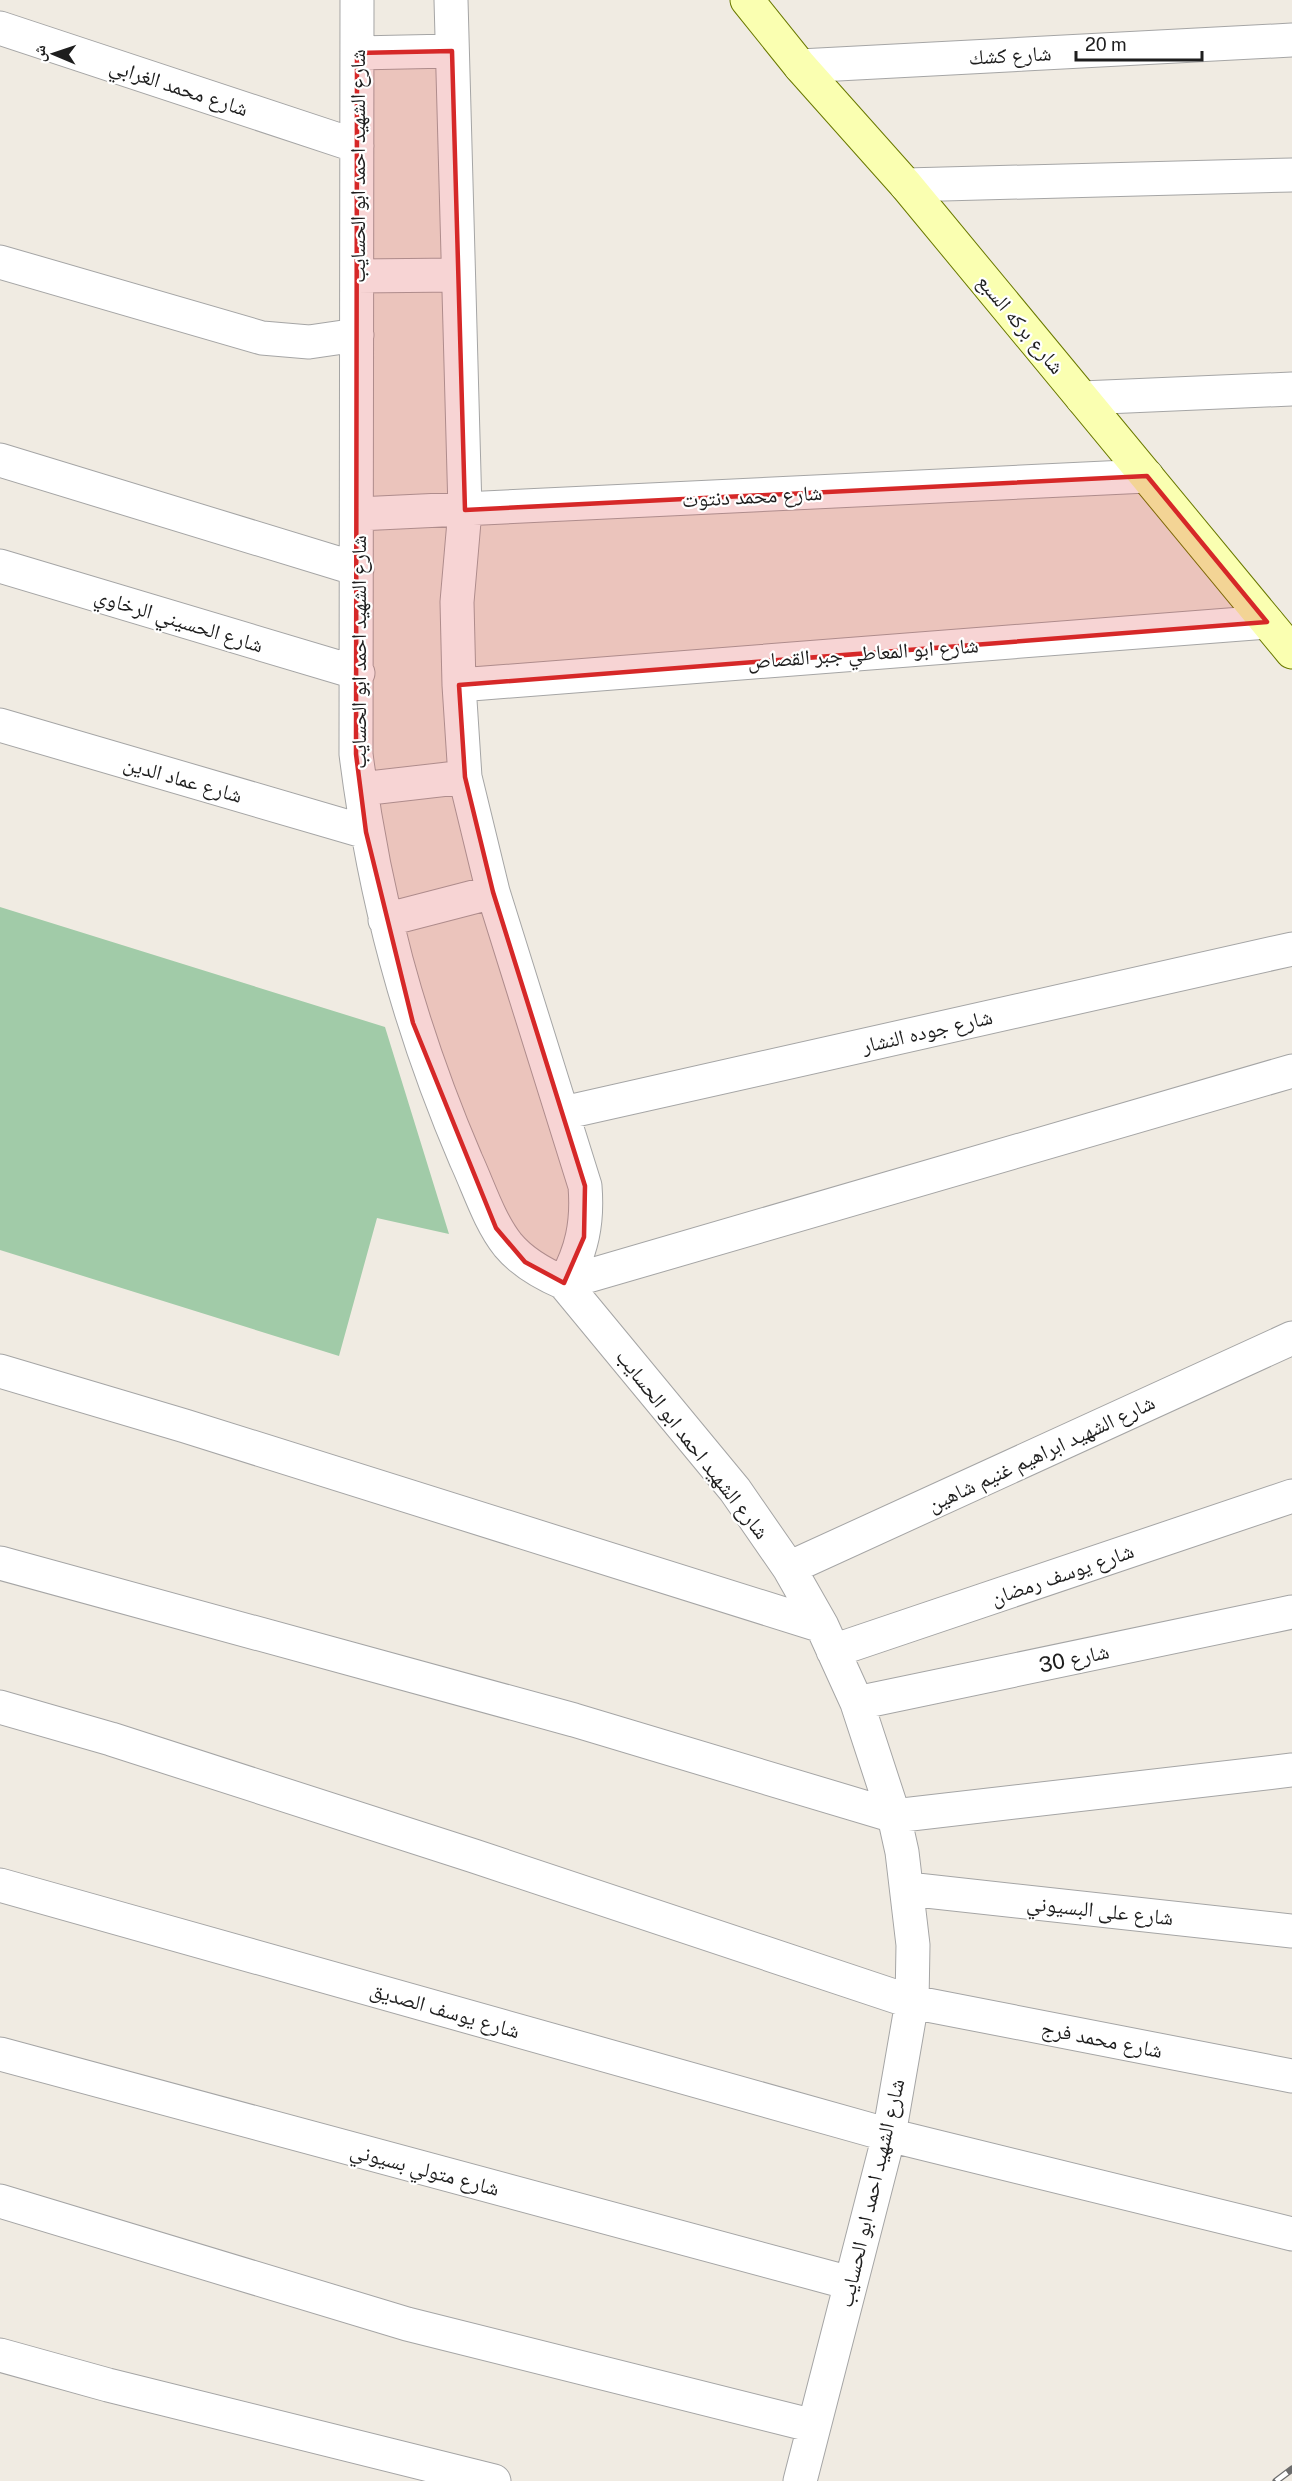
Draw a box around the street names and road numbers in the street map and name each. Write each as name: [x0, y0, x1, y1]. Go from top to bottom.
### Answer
street label: شارع كشك: [968, 40, 1052, 71]
street label: شارع الشهيد احمد ابو الحسايب: [345, 49, 371, 283]
street label: شارع محمد الغرابي: [105, 53, 251, 125]
street label: شارع بركه السبع: [971, 269, 1070, 379]
street label: شارع محمد دنتوت: [681, 480, 823, 513]
street label: شارع الشهيد احمد ابو الحسايب: [346, 535, 372, 769]
street label: شارع الحسيني الرخاوي: [90, 582, 266, 662]
street label: شارع ابو المعاطي جبر القصاص: [747, 632, 980, 678]
street label: شارع عماد الدين: [120, 750, 245, 809]
street label: شارع جوده النشار: [858, 1004, 995, 1059]
street label: شارع الشهيد احمد ابو الحسايب: [610, 1344, 775, 1544]
street label: شارع الشهيد ابراهيم غنيم شاهين: [923, 1389, 1159, 1519]
street label: شارع يوسف رمضان: [987, 1538, 1137, 1611]
street label: شارع 30: [1037, 1638, 1112, 1679]
street label: شارع على البسيوني: [1025, 1890, 1175, 1934]
street label: شارع يوسف الصديق: [367, 1977, 523, 2044]
street label: شارع محمد فرج: [1039, 2015, 1165, 2064]
street label: شارع الشهيد احمد ابو الحسايب: [833, 2076, 910, 2310]
street label: شارع متولي بسيوني: [347, 2137, 502, 2205]

